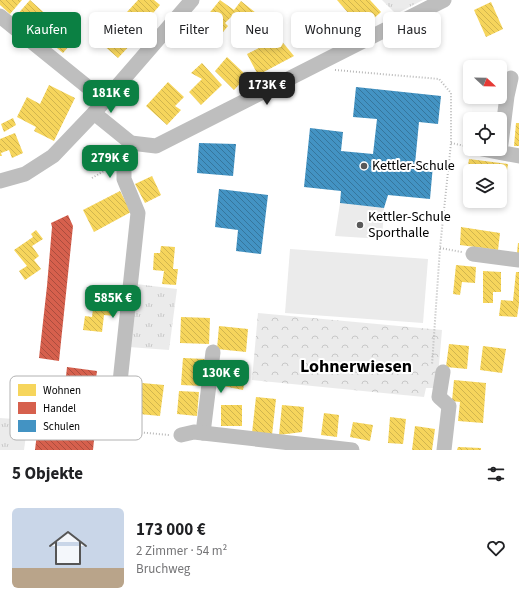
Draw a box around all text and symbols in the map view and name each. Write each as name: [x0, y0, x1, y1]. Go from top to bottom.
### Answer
chip: Kaufen: [12, 12, 81, 48]
chip: Mieten: [89, 12, 157, 48]
chip: Filter: [165, 12, 223, 48]
chip: Neu: [231, 12, 283, 48]
chip: Wohnung: [291, 12, 375, 48]
chip: Haus: [383, 12, 441, 48]
north arrow: [463, 60, 507, 104]
map controls: [463, 60, 507, 208]
pin: 173K €: [234, 72, 300, 106]
text: 173K €: [248, 76, 286, 94]
pin: 181K €: [78, 80, 144, 114]
text: 181K €: [92, 84, 130, 102]
button: locate: [463, 112, 507, 156]
pin: 279K €: [77, 145, 143, 179]
text: 279K €: [91, 149, 129, 167]
place label: Kettler-Schule: [372, 156, 455, 176]
marker: Kettler-Schule: [359, 161, 369, 171]
button: layers: [463, 164, 507, 208]
place label: Kettler-Schule Sporthalle: [368, 207, 451, 243]
marker: Kettler-Schule Sporthalle: [355, 220, 365, 230]
pin: 585K €: [80, 285, 146, 319]
text: 585K €: [94, 289, 132, 307]
district label: Lohnerwiesen: [300, 354, 412, 379]
pin: 130K €: [188, 360, 254, 394]
text: 130K €: [202, 364, 240, 382]
legend: [10, 376, 142, 440]
text: Wohnen: [43, 383, 81, 398]
text: Handel: [43, 401, 76, 416]
text: Schulen: [43, 419, 80, 434]
text: 5 Objekte: [12, 462, 83, 486]
icon: filters: [485, 463, 507, 485]
text: 173 000 €: [136, 518, 206, 542]
icon: home: [44, 524, 92, 572]
icon: heart: [485, 537, 507, 559]
text: 2 Zimmer · 54 m²: [136, 542, 227, 560]
text: Bruchweg: [136, 560, 190, 578]

